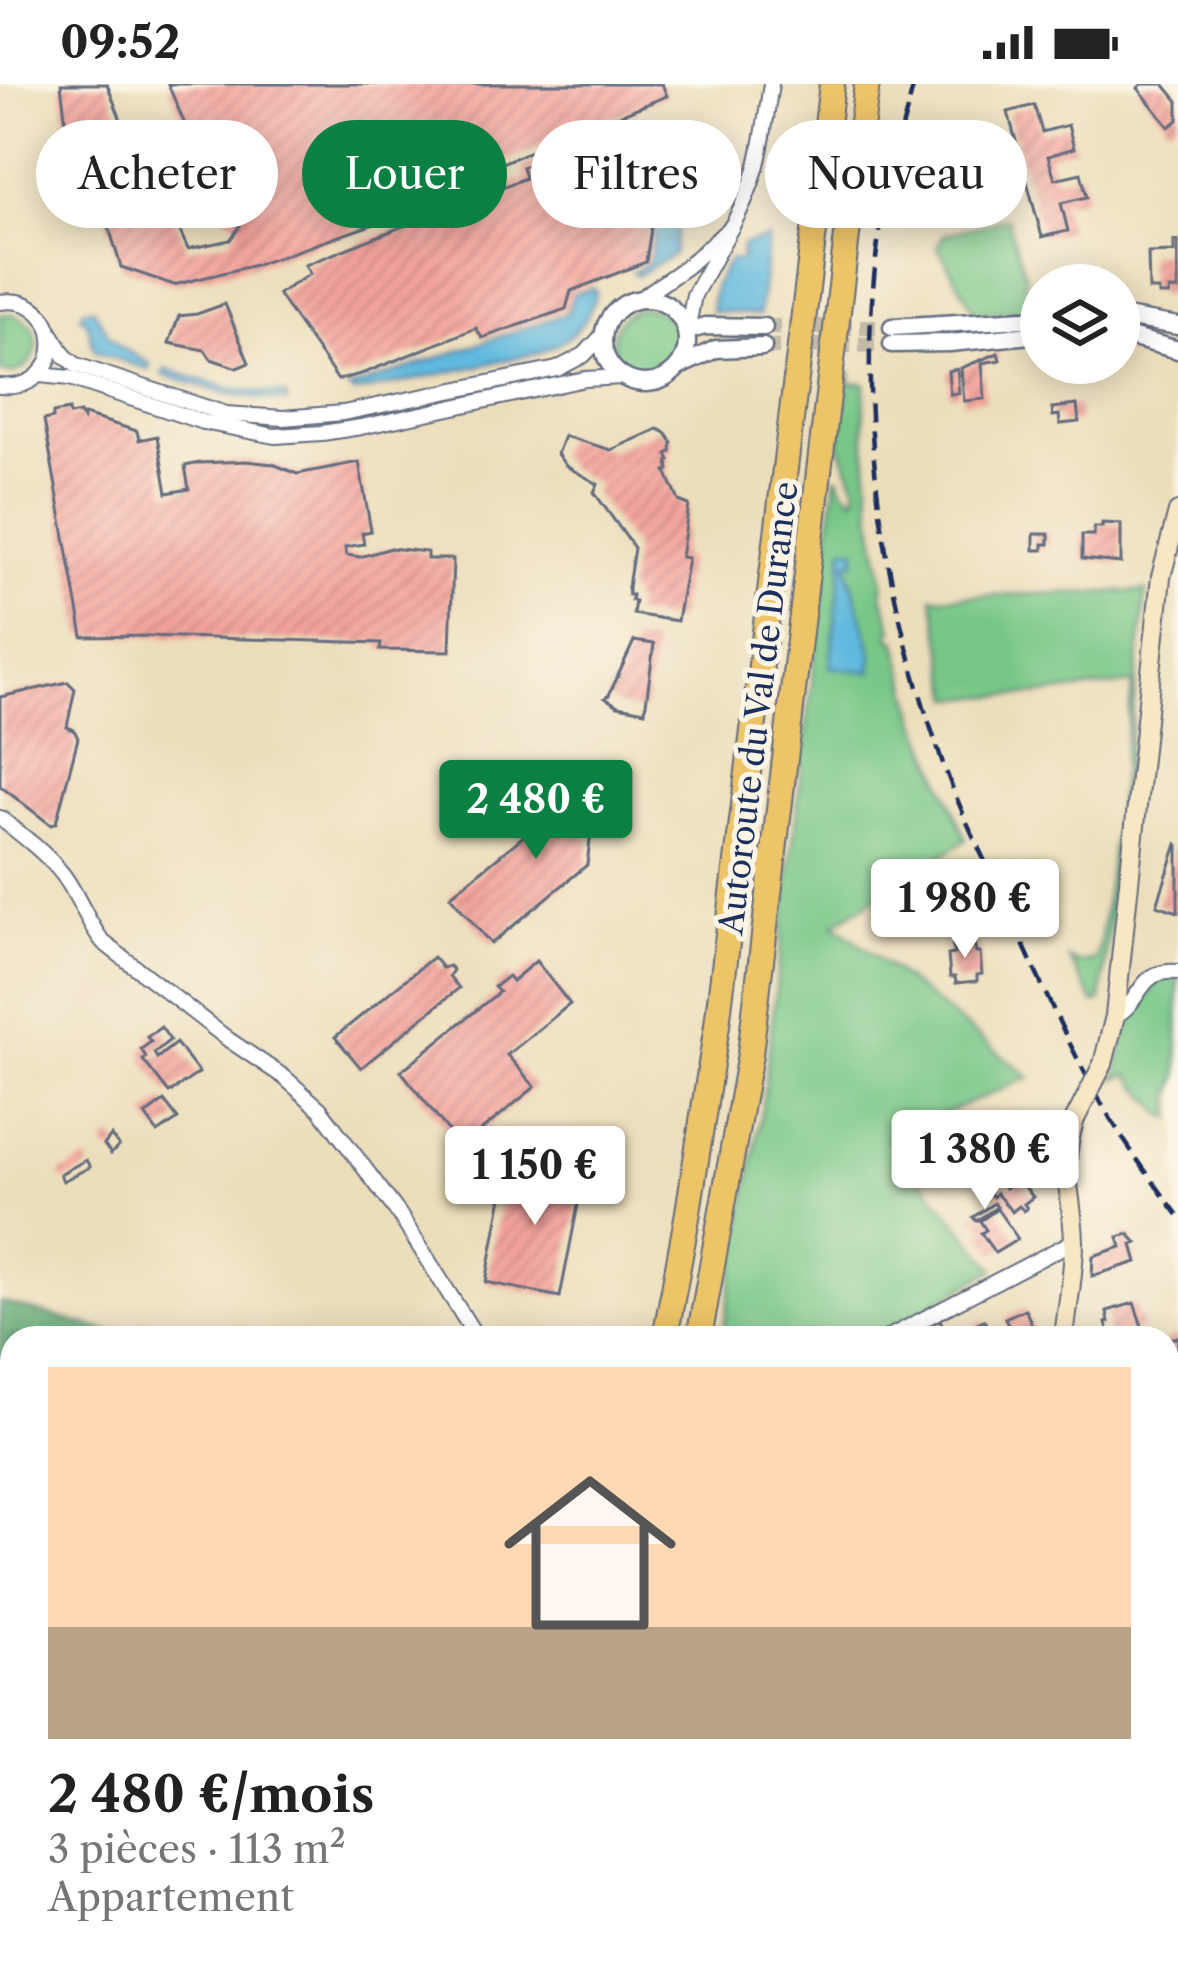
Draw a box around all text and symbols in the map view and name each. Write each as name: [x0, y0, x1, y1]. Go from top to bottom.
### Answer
text: 09:52: [60, 14, 180, 70]
chip: Acheter: [36, 120, 278, 228]
chip: Louer: [302, 120, 507, 228]
chip: Filtres: [531, 120, 741, 228]
chip: Nouveau: [765, 120, 1027, 228]
map controls: [1020, 264, 1140, 384]
button: layers: [1020, 264, 1140, 384]
street label: Autoroute du Val de Durance: [710, 479, 807, 938]
pin: 2 480 €: [425, 760, 647, 862]
text: 2 480 €: [466, 775, 606, 823]
pin: 1 980 €: [854, 859, 1076, 961]
text: 1 980 €: [898, 874, 1032, 922]
pin: 1 380 €: [874, 1110, 1096, 1212]
text: 1 380 €: [919, 1125, 1051, 1173]
pin: 1 150 €: [424, 1126, 646, 1228]
text: 1 150 €: [472, 1141, 598, 1189]
icon: home: [482, 1445, 698, 1661]
text: 2 480 €/mois: [48, 1763, 374, 1825]
text: 3 pièces · 113 m²: [48, 1825, 346, 1873]
text: Appartement: [48, 1873, 294, 1921]

